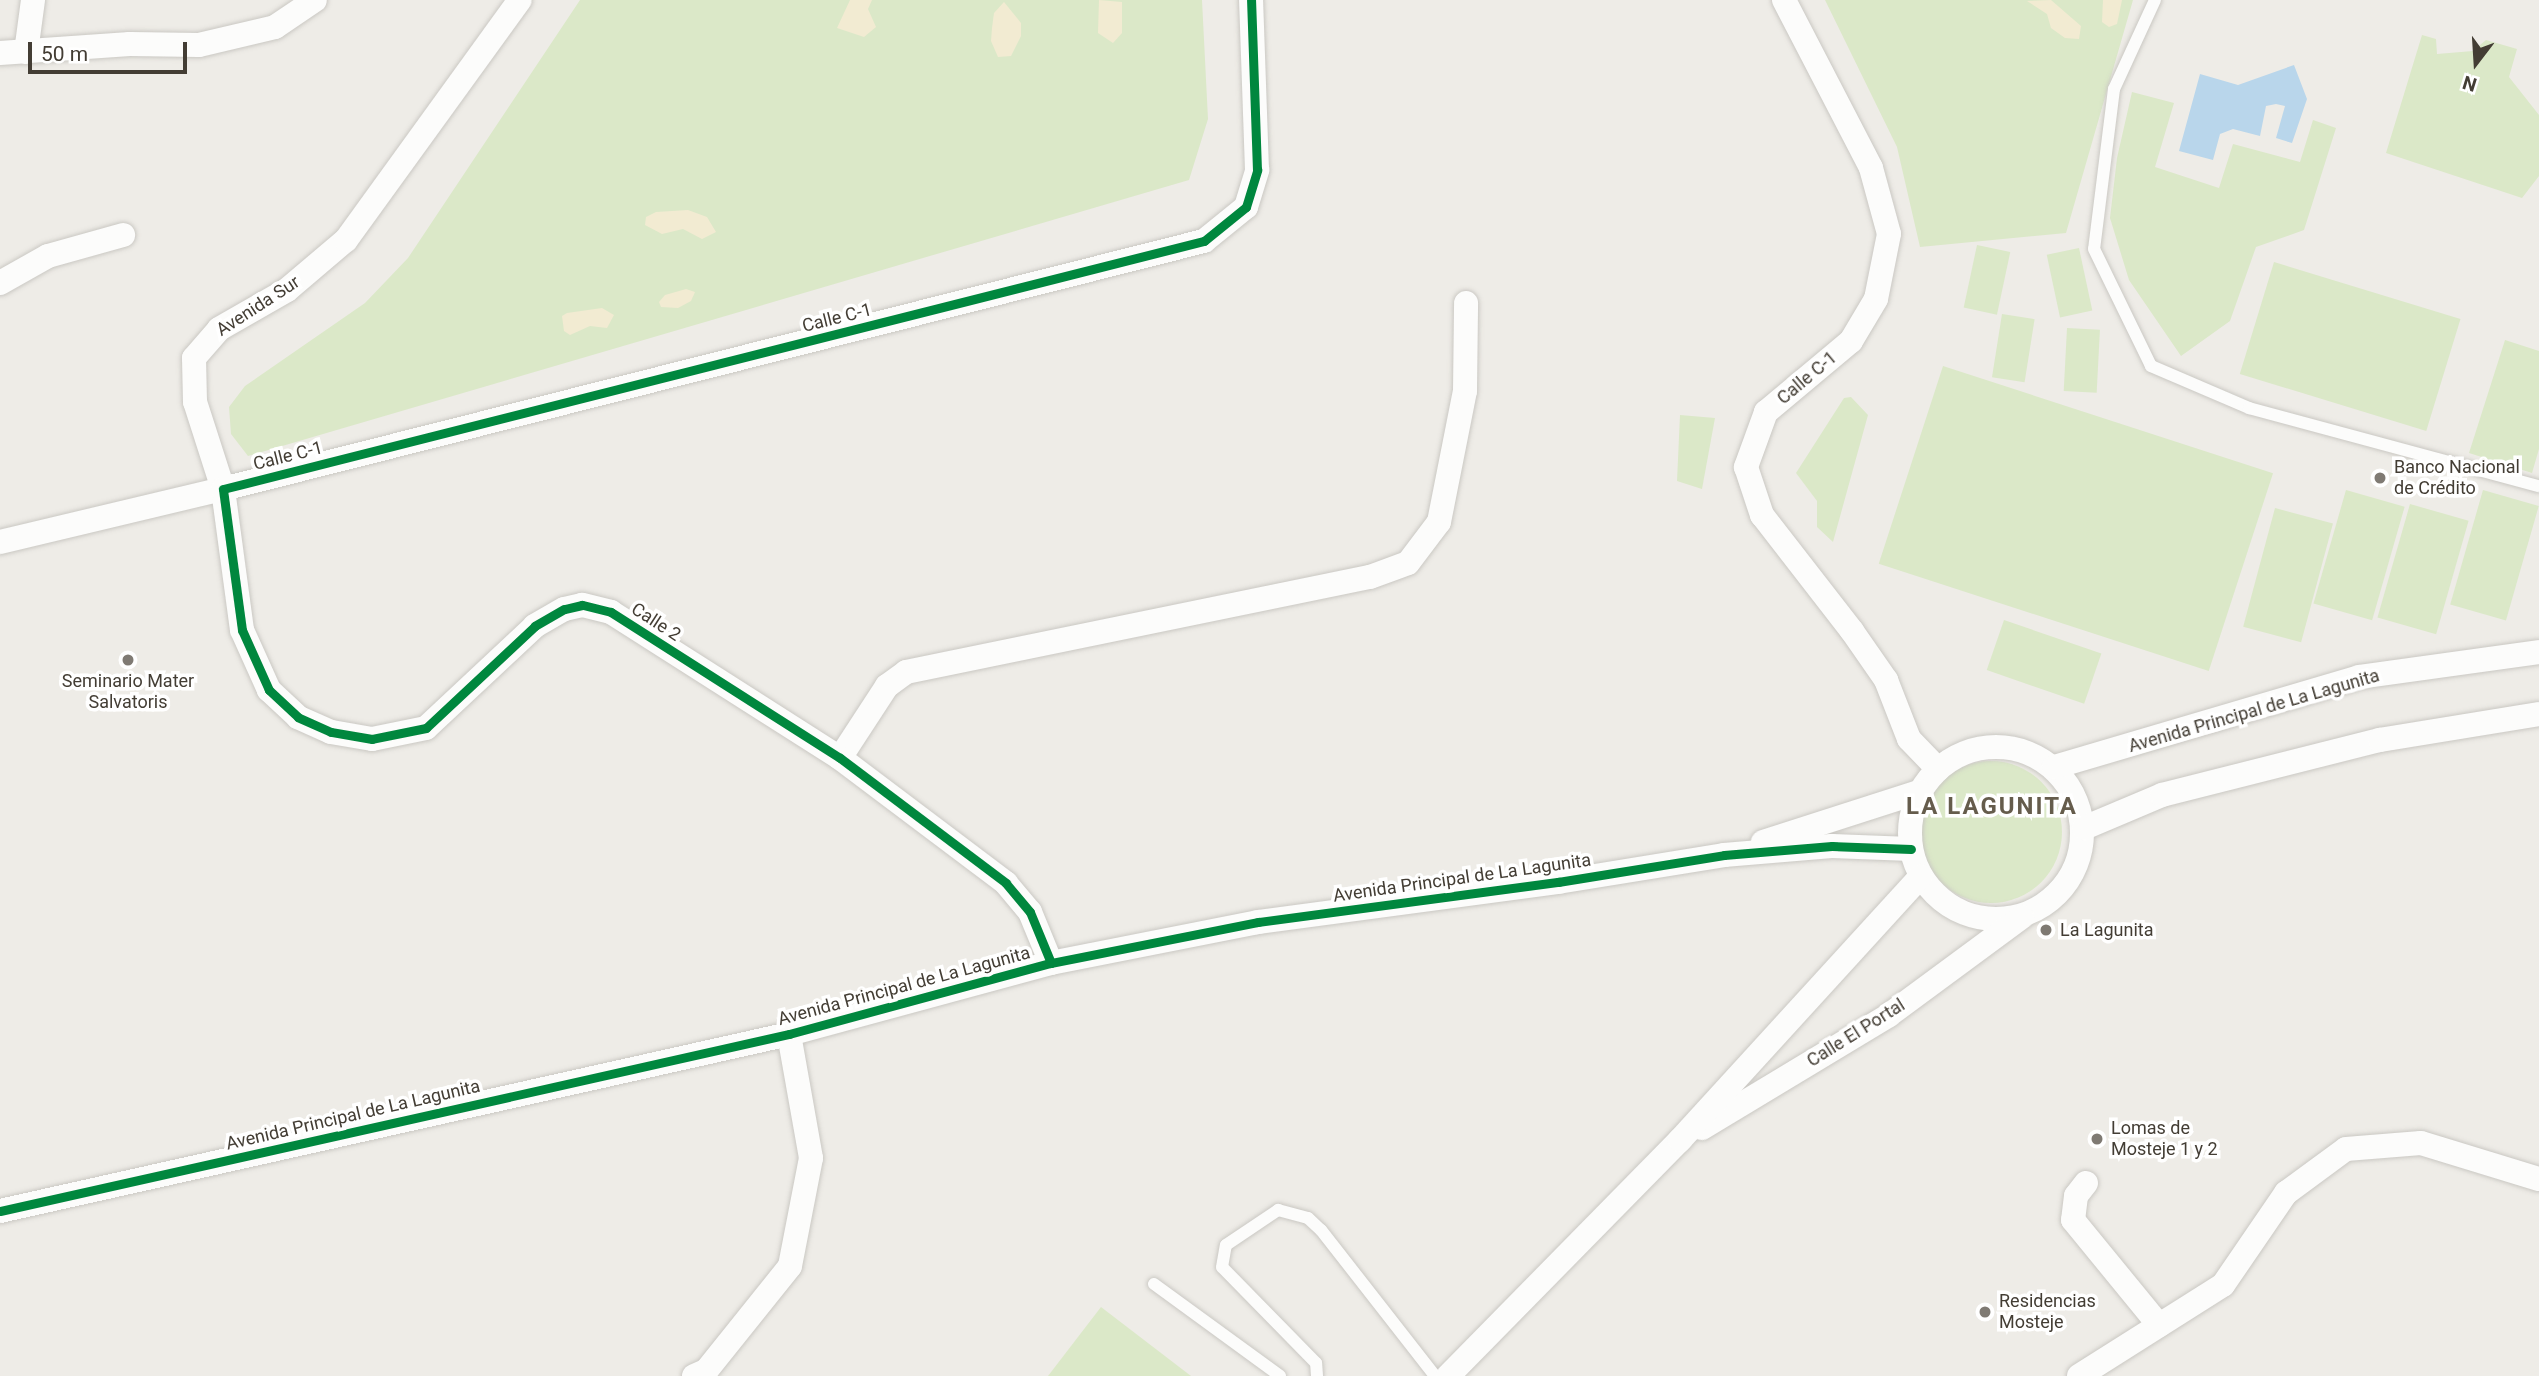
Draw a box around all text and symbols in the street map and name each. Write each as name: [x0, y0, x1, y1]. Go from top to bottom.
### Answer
scale bar: [32, 28, 191, 72]
north arrow: [2441, 28, 2511, 98]
text: 50 m: [41, 42, 88, 66]
text: N: [2460, 71, 2479, 97]
street label: Avenida Sur: [212, 271, 304, 341]
street label: Calle C-1: [800, 299, 874, 337]
street label: Calle C-1: [1773, 347, 1841, 409]
street label: Calle C-1: [251, 437, 325, 475]
place label: Banco Nacional de Crédito: [2394, 457, 2520, 500]
marker: Banco Nacional de Crédito: [2372, 470, 2388, 486]
street label: Calle 2: [627, 598, 685, 646]
marker: Seminario Mater Salvatoris: [120, 652, 136, 668]
street label: Avenida Principal de La Lagunita: [2126, 665, 2382, 757]
place label: Seminario Mater Salvatoris: [62, 671, 194, 714]
district label: LA LAGUNITA: [1907, 793, 2077, 821]
street label: Avenida Principal de La Lagunita: [1332, 849, 1592, 907]
place label: La Lagunita: [2060, 919, 2153, 941]
marker: La Lagunita: [2038, 922, 2054, 938]
street label: Avenida Principal de La Lagunita: [776, 942, 1032, 1030]
street label: Calle El Portal: [1803, 994, 1909, 1072]
street label: Avenida Principal de La Lagunita: [224, 1075, 482, 1155]
place label: Lomas de Mosteje 1 y 2: [2111, 1118, 2218, 1160]
marker: Lomas de Mosteje 1 y 2: [2089, 1131, 2105, 1147]
place label: Residencias Mosteje: [1999, 1291, 2096, 1334]
marker: Residencias Mosteje: [1977, 1304, 1993, 1320]

